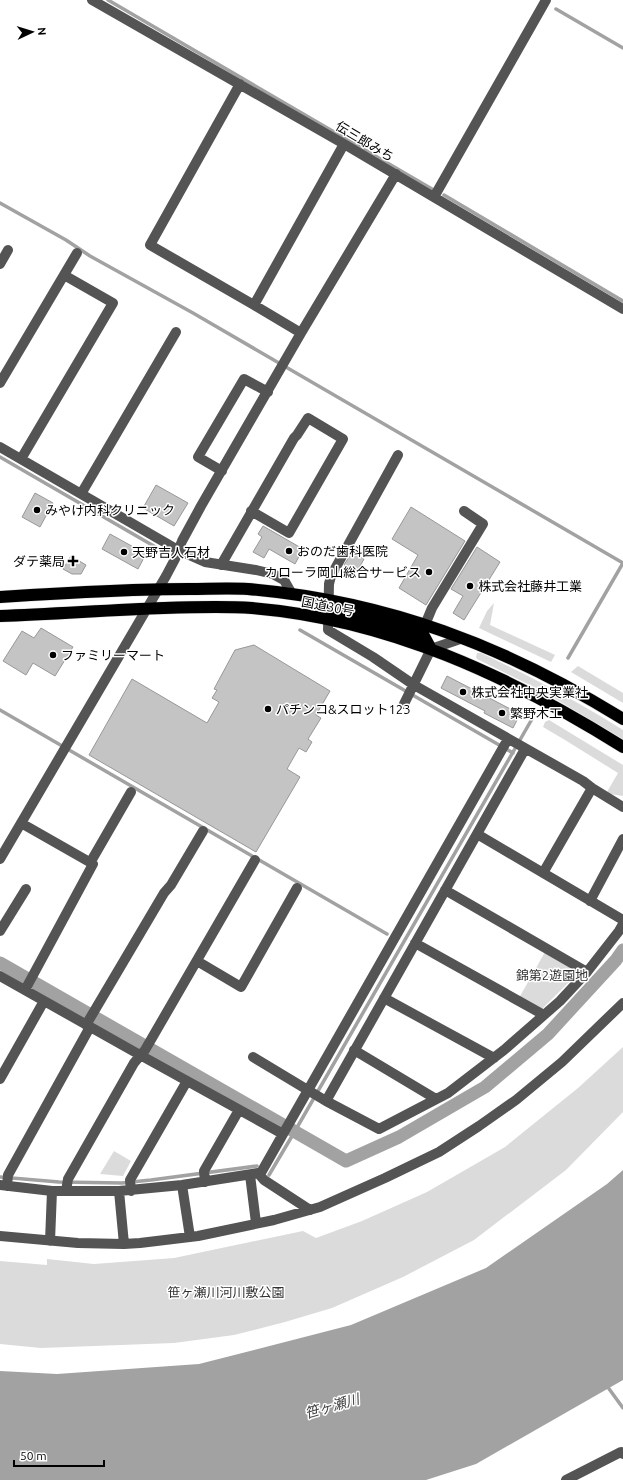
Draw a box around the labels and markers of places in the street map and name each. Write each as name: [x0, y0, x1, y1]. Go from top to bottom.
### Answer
place label: みやけ内科クリニック: [45, 503, 175, 517]
marker: みやけ内科クリニック: [32, 505, 42, 515]
place label: おのだ歯科医院: [297, 544, 388, 558]
place label: 天野吉人石材: [132, 545, 210, 559]
marker: おのだ歯科医院: [284, 546, 294, 556]
marker: 天野吉人石材: [119, 547, 129, 557]
place label: ダテ薬局: [13, 554, 65, 568]
marker: ダテ薬局: [68, 556, 78, 566]
place label: カローラ岡山総合サービス: [265, 565, 421, 579]
marker: カローラ岡山総合サービス: [424, 567, 434, 577]
place label: 株式会社藤井工業: [478, 579, 582, 593]
marker: 株式会社藤井工業: [465, 581, 475, 591]
place label: ファミリーマート: [61, 648, 165, 662]
marker: ファミリーマート: [48, 650, 58, 660]
place label: 株式会社中央実業社: [471, 685, 588, 699]
marker: 株式会社中央実業社: [458, 687, 468, 697]
place label: パチンコ&スロット123: [276, 702, 411, 716]
marker: パチンコ&スロット123: [263, 704, 273, 714]
place label: 繁野木工: [510, 706, 562, 720]
marker: 繁野木工: [497, 708, 507, 718]

